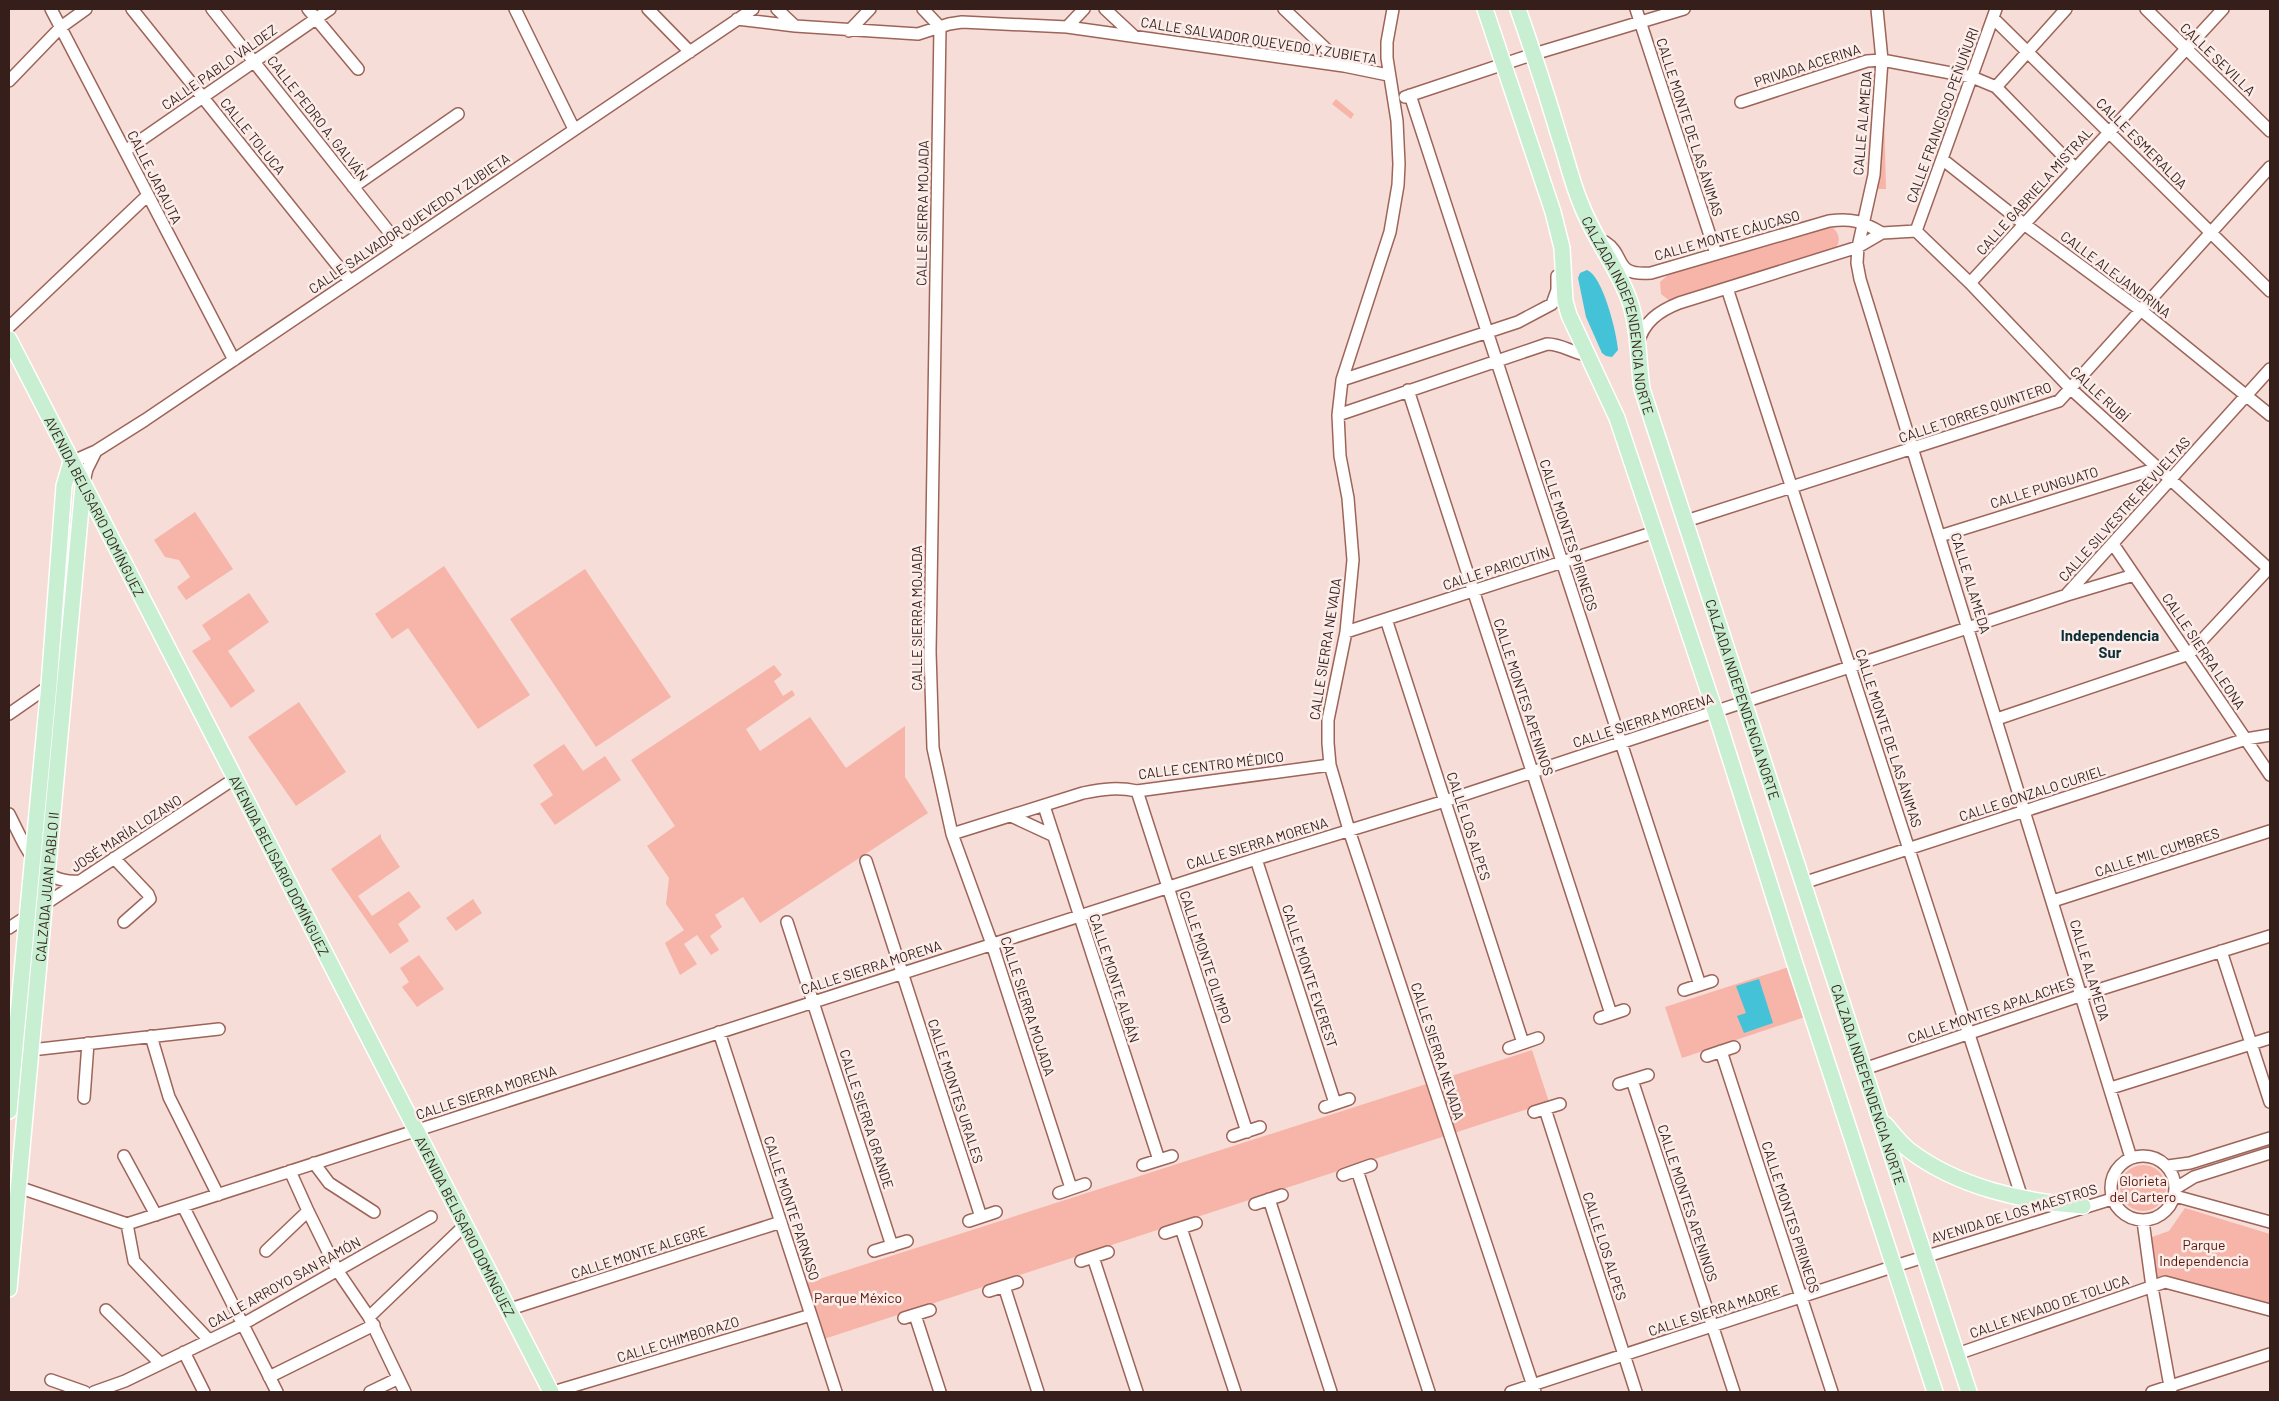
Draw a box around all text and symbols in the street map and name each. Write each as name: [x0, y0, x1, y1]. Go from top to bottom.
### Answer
street label: CALLE SALVADOR QUEVEDO Y ZUBIETA: [1140, 13, 1379, 67]
street label: CALLE SEVILLA: [2177, 19, 2259, 99]
street label: CALLE PABLO VALDEZ: [158, 21, 280, 113]
street label: CALLE FRANCISCO PEÑUÑURI: [1902, 25, 1982, 205]
street label: CALLE MONTE DE LAS ÁNIMAS: [1653, 36, 1727, 218]
street label: PRIVADA ACERINA: [1752, 40, 1863, 90]
street label: CALLE PEDRO A. GALVÁN: [264, 52, 372, 184]
street label: CALLE ALAMEDA: [1849, 69, 1875, 176]
street label: CALLE TOLUCA: [217, 94, 289, 178]
street label: CALLE ESMERALDA: [2093, 94, 2191, 192]
street label: CALLE GABRIELA MISTRAL: [1972, 124, 2096, 258]
street label: CALLE JARAUTA: [124, 127, 186, 227]
street label: CALLE SIERRA MOJADA: [912, 140, 932, 286]
street label: CALLE SALVADOR QUEVEDO Y ZUBIETA: [305, 149, 513, 297]
street label: CALLE MONTE CÁUCASO: [1652, 206, 1802, 264]
street label: CALZADA INDEPENDENCIA NORTE: [1579, 213, 1658, 417]
street label: CALLE ALEJANDRINA: [2058, 227, 2175, 321]
street label: CALLE RUBÍ: [2067, 362, 2133, 426]
street label: CALLE TORRES QUINTERO: [1896, 378, 2054, 446]
street label: AVENIDA BELISARIO DOMÍNGUEZ: [42, 413, 149, 599]
street label: CALLE SILVESTRE REVUELTAS: [2055, 433, 2193, 585]
street label: CALLE MONTES PIRINEOS: [1536, 457, 1602, 613]
street label: CALLE PUNGUATO: [1988, 462, 2100, 512]
street label: CALLE ALAMEDA: [1948, 530, 1995, 636]
street label: CALLE PARICUTÍN: [1440, 543, 1552, 593]
street label: CALLE SIERRA MOJADA: [908, 545, 925, 691]
street label: CALLE SIERRA NEVADA: [1305, 576, 1345, 721]
street label: CALLE SIERRA LEONA: [2159, 590, 2249, 713]
street label: CALZADA INDEPENDENCIA NORTE: [1702, 597, 1784, 802]
street label: CALLE MONTES APENINOS: [1491, 616, 1557, 778]
district label: Independencia Sur: [2061, 626, 2159, 661]
street label: CALLE MONTE DE LAS ÁNIMAS: [1852, 647, 1926, 829]
street label: CALLE SIERRA MORENA: [1570, 689, 1716, 751]
street label: CALLE CENTRO MÉDICO: [1137, 748, 1285, 782]
street label: CALLE GONZALO CURIEL: [1957, 761, 2107, 825]
street label: CALLE LOS ALPES: [1443, 770, 1495, 882]
street label: AVENIDA BELISARIO DOMÍNGUEZ: [226, 772, 333, 959]
street label: JOSÉ MARÍA LOZANO: [67, 791, 185, 875]
street label: CALZADA JUAN PABLO II: [31, 811, 61, 962]
street label: CALLE SIERRA MORENA: [1184, 813, 1330, 873]
street label: CALLE MIL CUMBRES: [2092, 824, 2222, 880]
street label: CALLE MONTE OLIMPO: [1176, 888, 1236, 1026]
street label: CALLE MONTE EVEREST: [1279, 902, 1341, 1050]
street label: CALLE MONTE ALBÁN: [1086, 911, 1144, 1045]
street label: CALLE ALAMEDA: [2067, 917, 2114, 1023]
street label: CALLE SIERRA MOJADA: [997, 934, 1059, 1078]
street label: CALLE SIERRA MORENA: [798, 936, 944, 998]
street label: CALLE MONTES APALACHES: [1905, 973, 2077, 1047]
street label: CALLE SIERRA NEVADA: [1408, 980, 1468, 1122]
street label: CALZADA INDEPENDENCIA NORTE: [1828, 982, 1909, 1187]
street label: CALLE MONTES URALES: [925, 1017, 987, 1165]
street label: CALLE SIERRA GRANDE: [836, 1047, 898, 1191]
street label: CALLE SIERRA MORENA: [413, 1061, 559, 1123]
street label: CALLE MONTES APENINOS: [1655, 1122, 1721, 1284]
street label: AVENIDA BELISARIO DOMÍNGUEZ: [412, 1133, 519, 1319]
street label: CALLE MONTE PARNASO: [761, 1134, 823, 1282]
street label: CALLE MONTES PIRINEOS: [1758, 1139, 1824, 1295]
park label: Glorieta del Cartero: [2110, 1172, 2176, 1205]
street label: AVENIDA DE LOS MAESTROS: [1929, 1180, 2099, 1246]
street label: CALLE LOS ALPES: [1579, 1190, 1631, 1302]
street label: CALLE MONTE ALEGRE: [569, 1222, 709, 1282]
street label: CALLE ARROYO SAN RAMÓN: [205, 1233, 363, 1331]
park label: Parque Independencia: [2159, 1236, 2249, 1269]
street label: CALLE NEVADO DE TOLUCA: [1967, 1271, 2131, 1341]
street label: CALLE SIERRA MADRE: [1646, 1281, 1782, 1339]
park label: Parque México: [814, 1289, 902, 1306]
street label: CALLE CHIMBORAZO: [615, 1312, 741, 1366]

